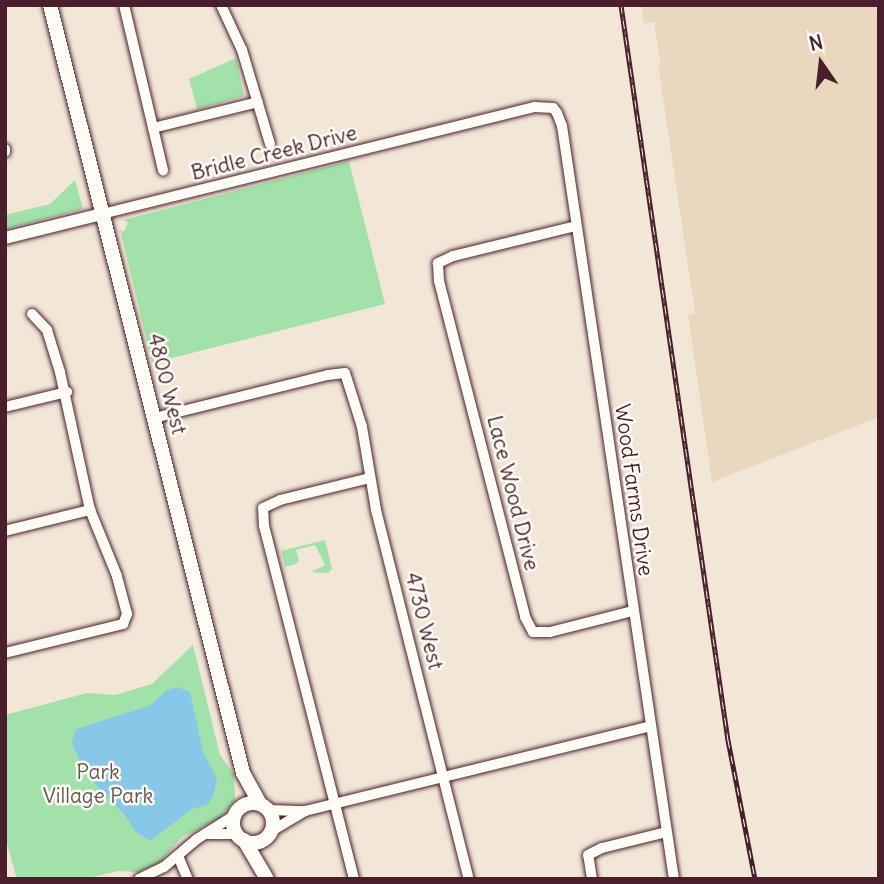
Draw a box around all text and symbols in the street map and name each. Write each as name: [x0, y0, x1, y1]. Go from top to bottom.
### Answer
north arrow: [786, 28, 856, 98]
text: N: [807, 29, 825, 56]
street label: Bridle Creek Drive: [188, 120, 360, 186]
street label: 4800 West: [142, 331, 192, 437]
street label: Wood Farms Drive: [609, 402, 659, 578]
street label: Lace Wood Drive: [482, 413, 544, 573]
street label: 4730 West: [400, 570, 448, 672]
park label: Park Village Park: [43, 759, 153, 809]

